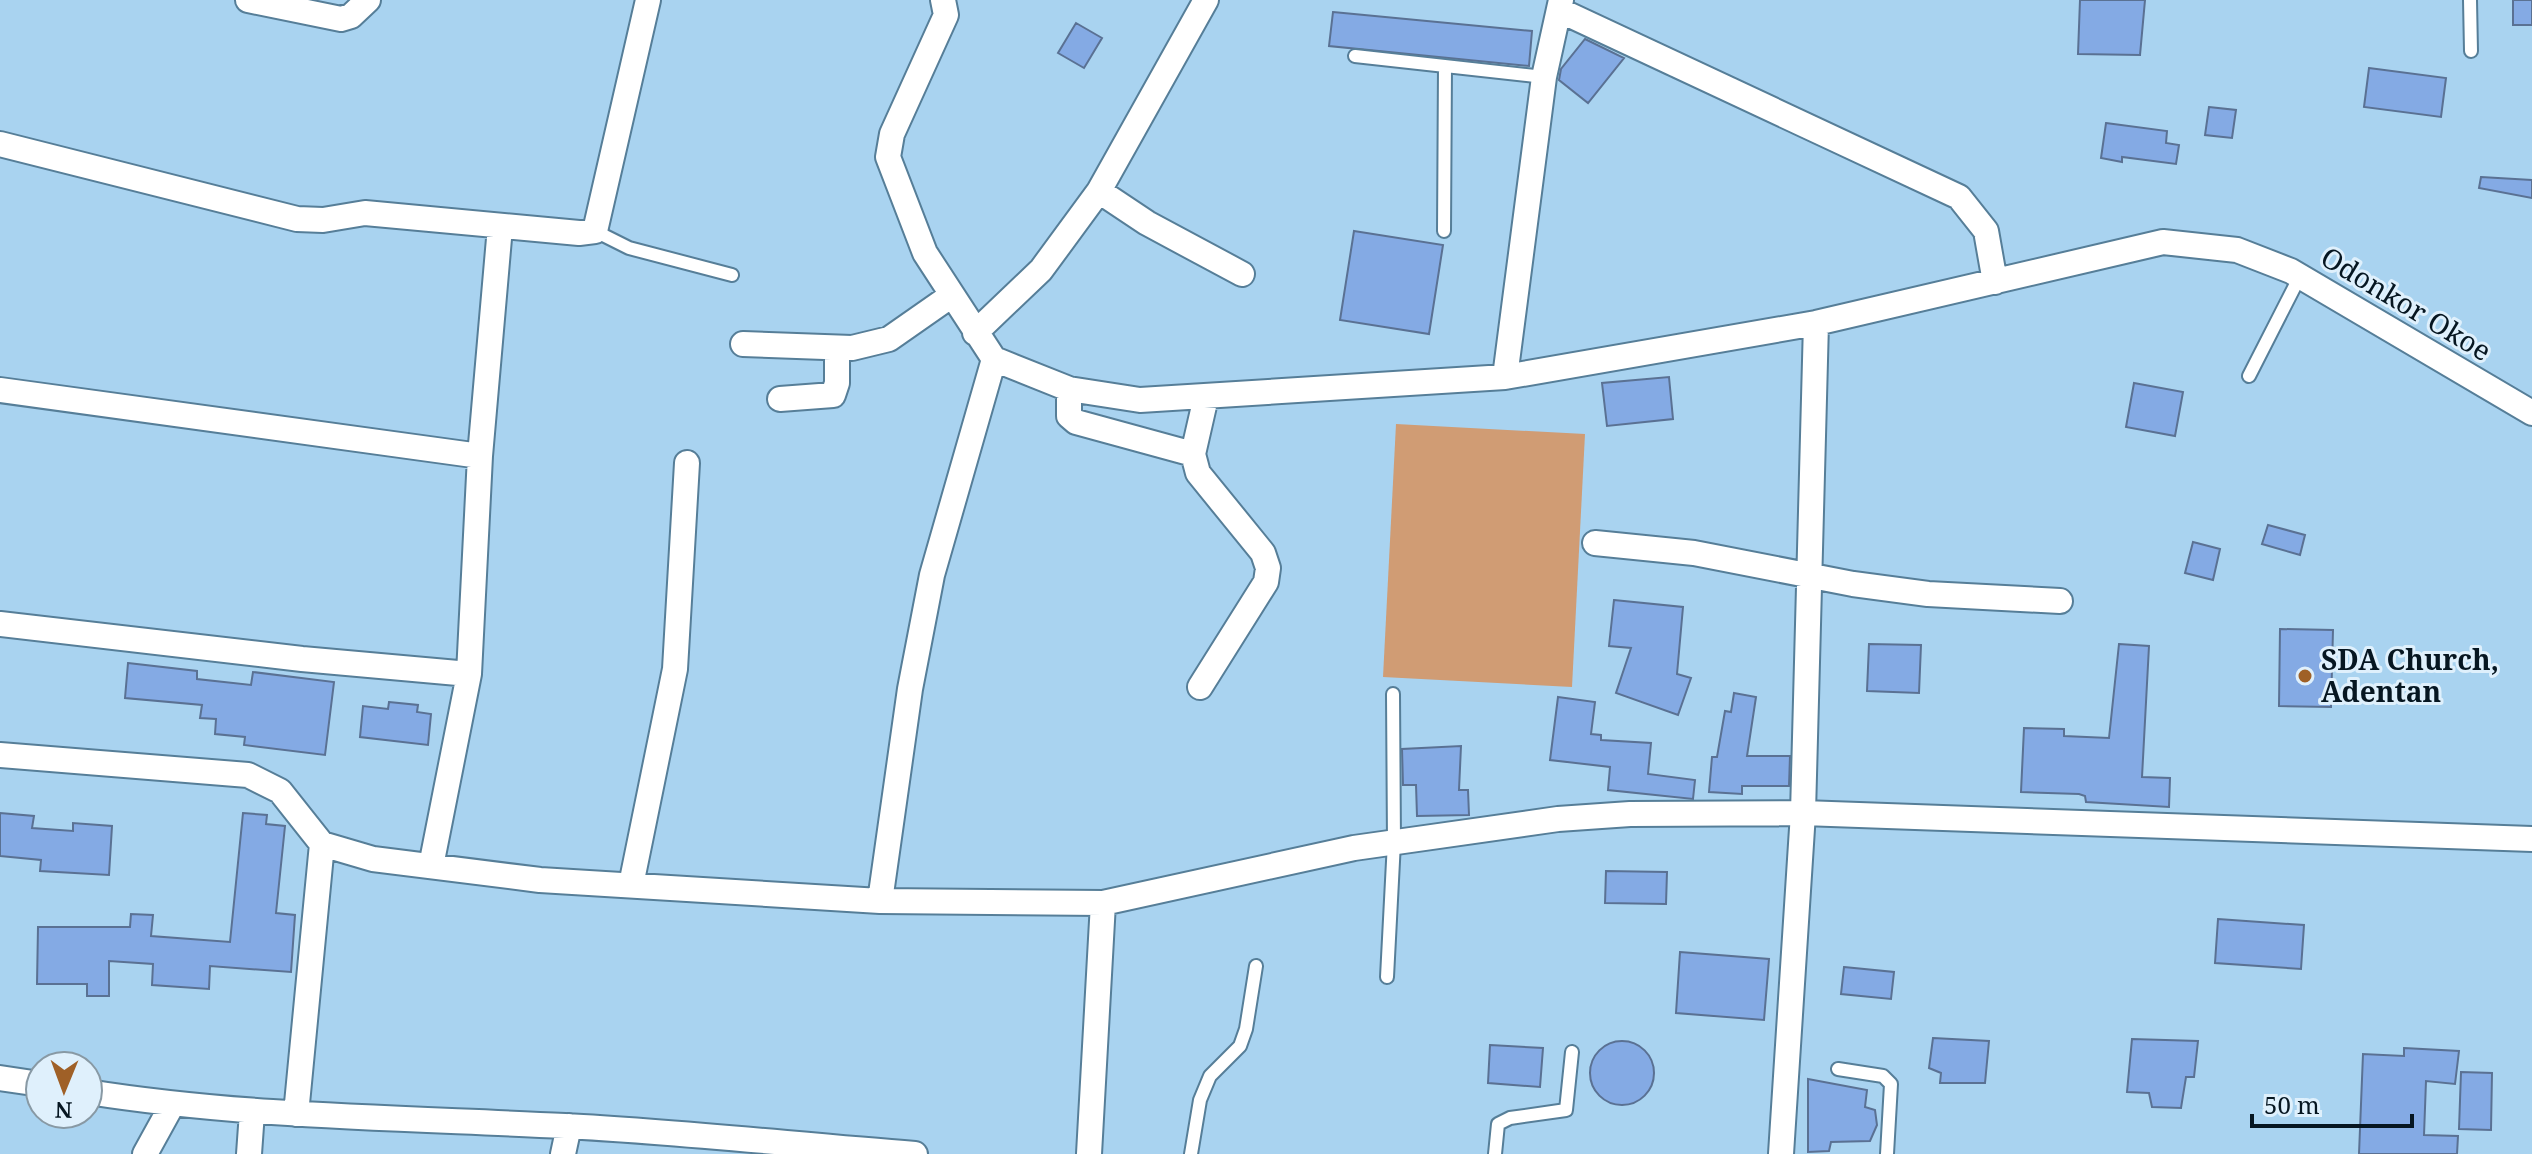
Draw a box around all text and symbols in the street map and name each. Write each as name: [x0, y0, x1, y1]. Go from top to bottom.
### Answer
street label: Odonkor Okoe: [2314, 237, 2499, 369]
place label: SDA Church, Adentan: [2321, 640, 2499, 710]
marker: SDA Church, Adentan: [2296, 667, 2314, 685]
north arrow: [24, 1050, 104, 1130]
scale bar: [2252, 1078, 2412, 1128]
text: 50 m: [2264, 1088, 2320, 1121]
text: N: [55, 1096, 73, 1126]

